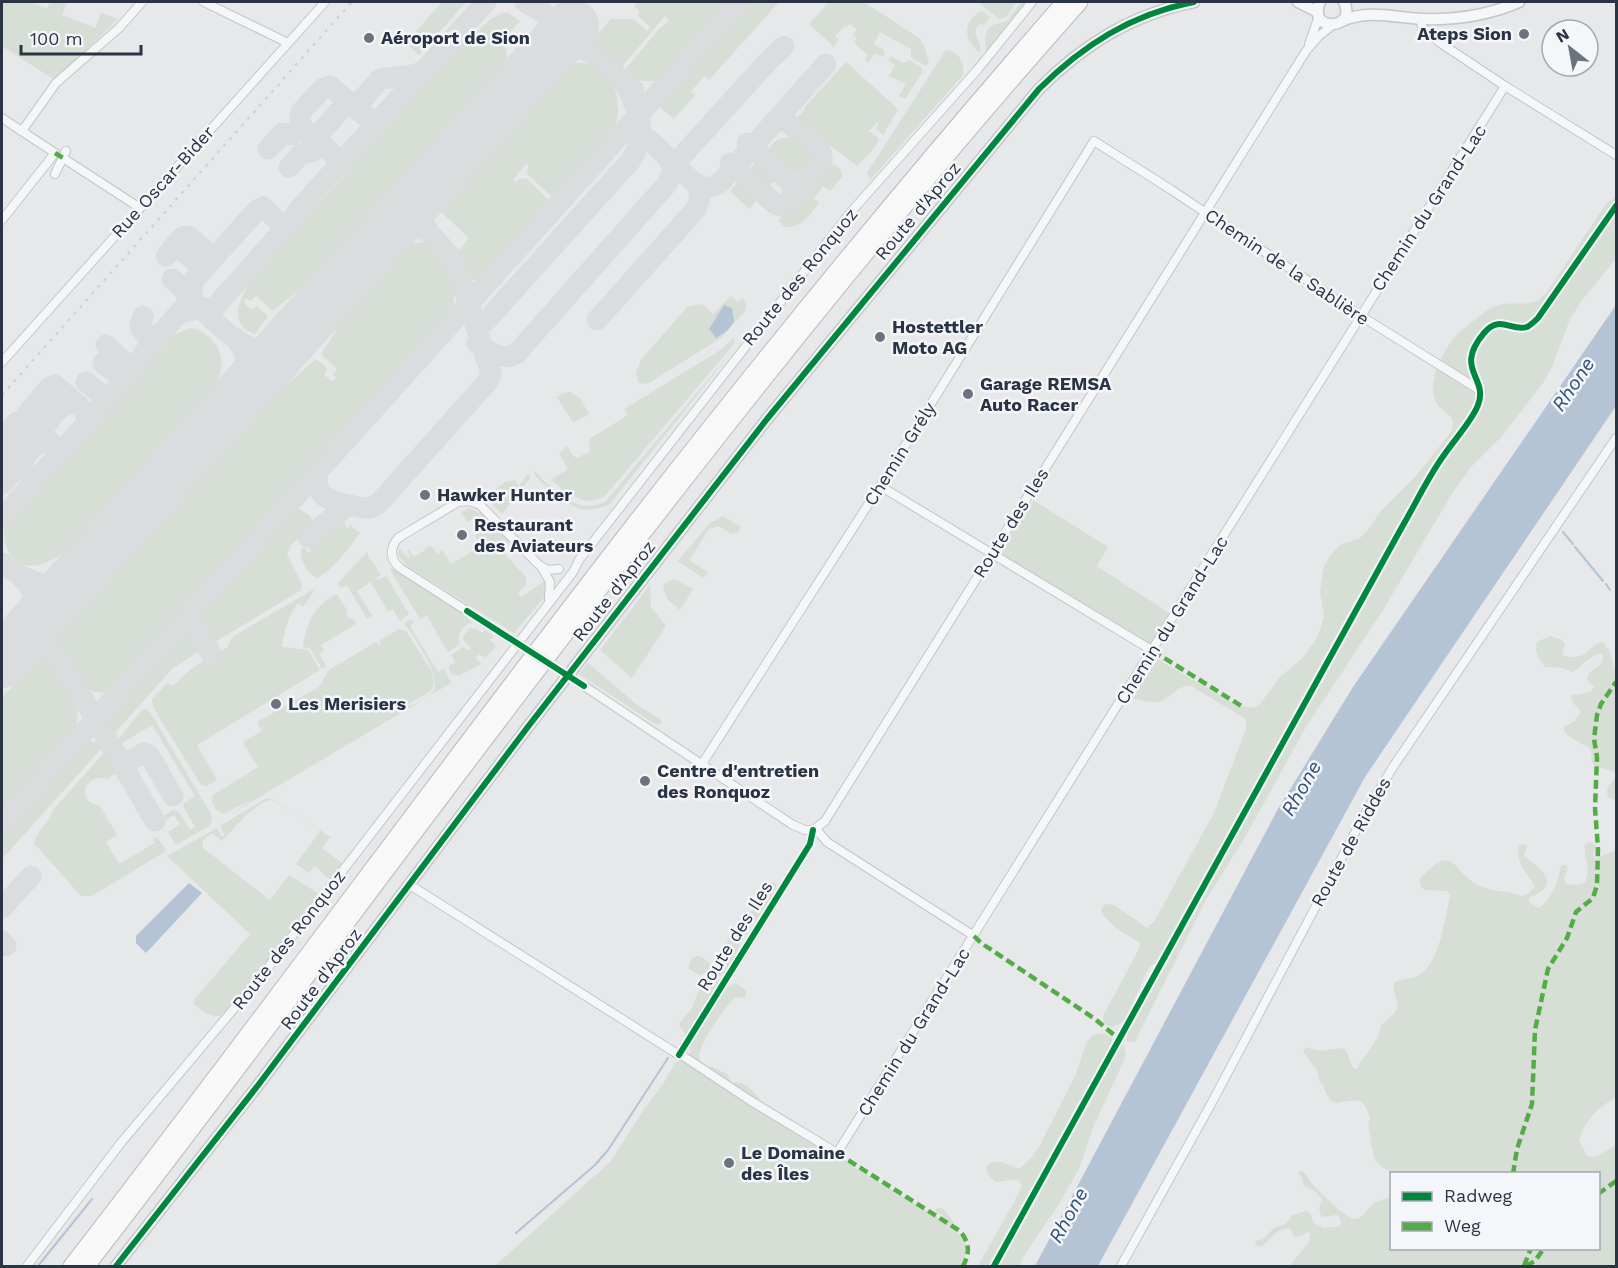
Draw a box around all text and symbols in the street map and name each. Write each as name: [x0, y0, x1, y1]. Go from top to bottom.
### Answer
scale bar: [21, 18, 141, 56]
north arrow: [1540, 18, 1600, 78]
place label: Ateps Sion: [1417, 23, 1512, 44]
text: N: [1553, 24, 1573, 47]
place label: Aéroport de Sion: [381, 27, 530, 48]
marker: Ateps Sion: [1517, 27, 1531, 41]
text: 100 m: [30, 28, 83, 49]
marker: Aéroport de Sion: [362, 31, 376, 45]
street label: Chemin du Grand-Lac: [1367, 120, 1490, 295]
street label: Rue Oscar-Bider: [107, 121, 218, 242]
street label: Route d'Aproz: [870, 157, 965, 264]
street label: Route des Ronquoz: [738, 204, 862, 350]
street label: Chemin de la Sablière: [1201, 204, 1373, 329]
place label: Hostettler Moto AG: [892, 316, 983, 358]
marker: Hostettler Moto AG: [873, 330, 887, 344]
water label: Rhone: [1546, 353, 1600, 415]
place label: Garage REMSA Auto Racer: [980, 373, 1112, 415]
marker: Garage REMSA Auto Racer: [961, 387, 975, 401]
street label: Chemin Grély: [859, 398, 940, 509]
street label: Route des Iles: [968, 464, 1053, 582]
place label: Hawker Hunter: [437, 484, 572, 505]
marker: Hawker Hunter: [418, 488, 432, 502]
place label: Restaurant des Aviateurs: [474, 514, 594, 556]
marker: Restaurant des Aviateurs: [455, 528, 469, 542]
street label: Chemin du Grand-Lac: [1111, 532, 1232, 708]
street label: Route d'Aproz: [568, 536, 659, 645]
place label: Les Merisiers: [288, 693, 406, 714]
marker: Les Merisiers: [269, 697, 283, 711]
water label: Rhone: [1276, 756, 1326, 820]
place label: Centre d'entretien des Ronquoz: [657, 760, 819, 802]
street label: Route de Riddes: [1306, 773, 1395, 910]
marker: Centre d'entretien des Ronquoz: [638, 774, 652, 788]
street label: Route des Ronquoz: [228, 866, 350, 1014]
street label: Route des Iles: [692, 877, 777, 995]
street label: Route d'Aproz: [276, 924, 366, 1034]
street label: Chemin du Grand-Lac: [853, 944, 974, 1120]
place label: Le Domaine des Îles: [741, 1142, 845, 1184]
marker: Le Domaine des Îles: [722, 1156, 736, 1170]
legend: [1390, 1172, 1600, 1250]
water label: Rhone: [1043, 1183, 1093, 1247]
text: Radweg: [1444, 1185, 1513, 1206]
text: Weg: [1444, 1215, 1481, 1236]

